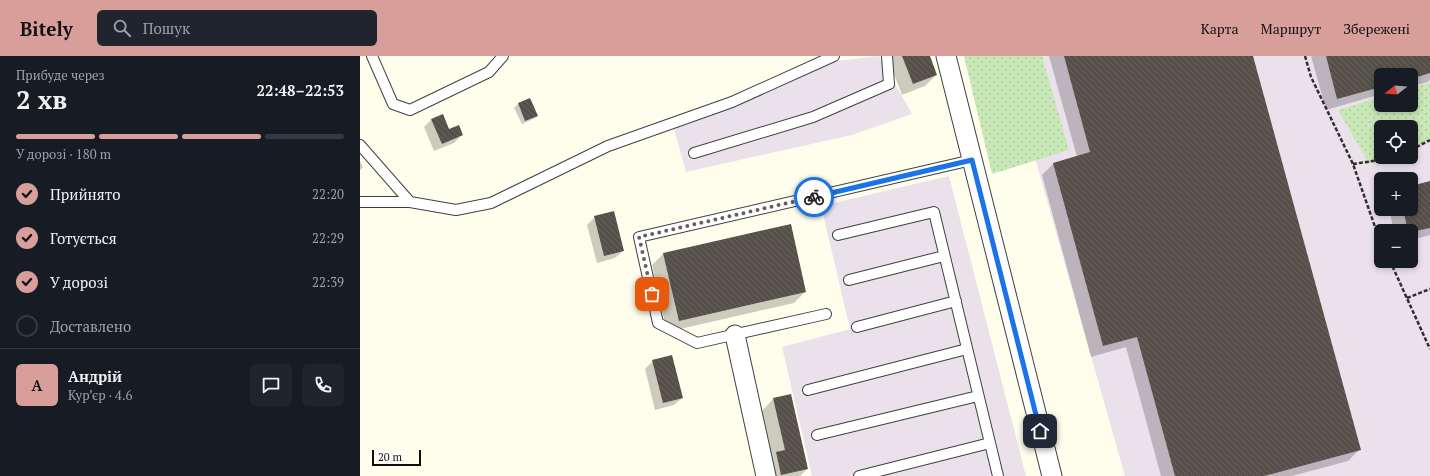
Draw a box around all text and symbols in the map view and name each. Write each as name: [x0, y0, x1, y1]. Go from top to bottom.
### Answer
search box: [97, 10, 377, 46]
text: Bitely: [20, 16, 73, 41]
icon: search: [111, 17, 133, 39]
text: Пошук: [143, 18, 190, 38]
text: Карта: [1201, 19, 1239, 38]
text: Маршрут: [1261, 19, 1321, 38]
text: Збережені: [1343, 19, 1410, 38]
text: Прибуде через: [16, 66, 105, 84]
north arrow: [1374, 68, 1418, 112]
map controls: [1374, 68, 1418, 268]
text: 22:48–22:53: [257, 80, 344, 100]
text: 2 хв: [16, 82, 67, 116]
button: locate: [1374, 120, 1418, 164]
text: У дорозі · 180 m: [16, 145, 111, 163]
button: +: [1374, 172, 1418, 216]
courier: [794, 177, 834, 217]
icon: check: [16, 183, 38, 205]
text: Прийнято: [50, 184, 120, 204]
text: 22:20: [312, 185, 344, 203]
icon: bike: [803, 186, 825, 208]
button: −: [1374, 224, 1418, 268]
icon: check: [16, 227, 38, 249]
text: Готується: [50, 228, 117, 248]
text: 22:29: [312, 229, 344, 247]
icon: check: [16, 271, 38, 293]
text: У дорозі: [50, 272, 108, 292]
text: 22:39: [312, 273, 344, 291]
pin: [635, 277, 669, 311]
icon: bag: [641, 283, 663, 305]
text: Доставлено: [50, 316, 131, 336]
button: chat: [250, 364, 292, 406]
button: phone: [302, 364, 344, 406]
text: Андрій: [68, 366, 122, 386]
text: А: [32, 375, 42, 395]
text: Кур’єр · 4.6: [68, 386, 132, 404]
pin: [1023, 414, 1057, 448]
icon: home: [1029, 420, 1051, 442]
scale bar: [372, 448, 421, 467]
text: 20 m: [378, 450, 402, 464]

